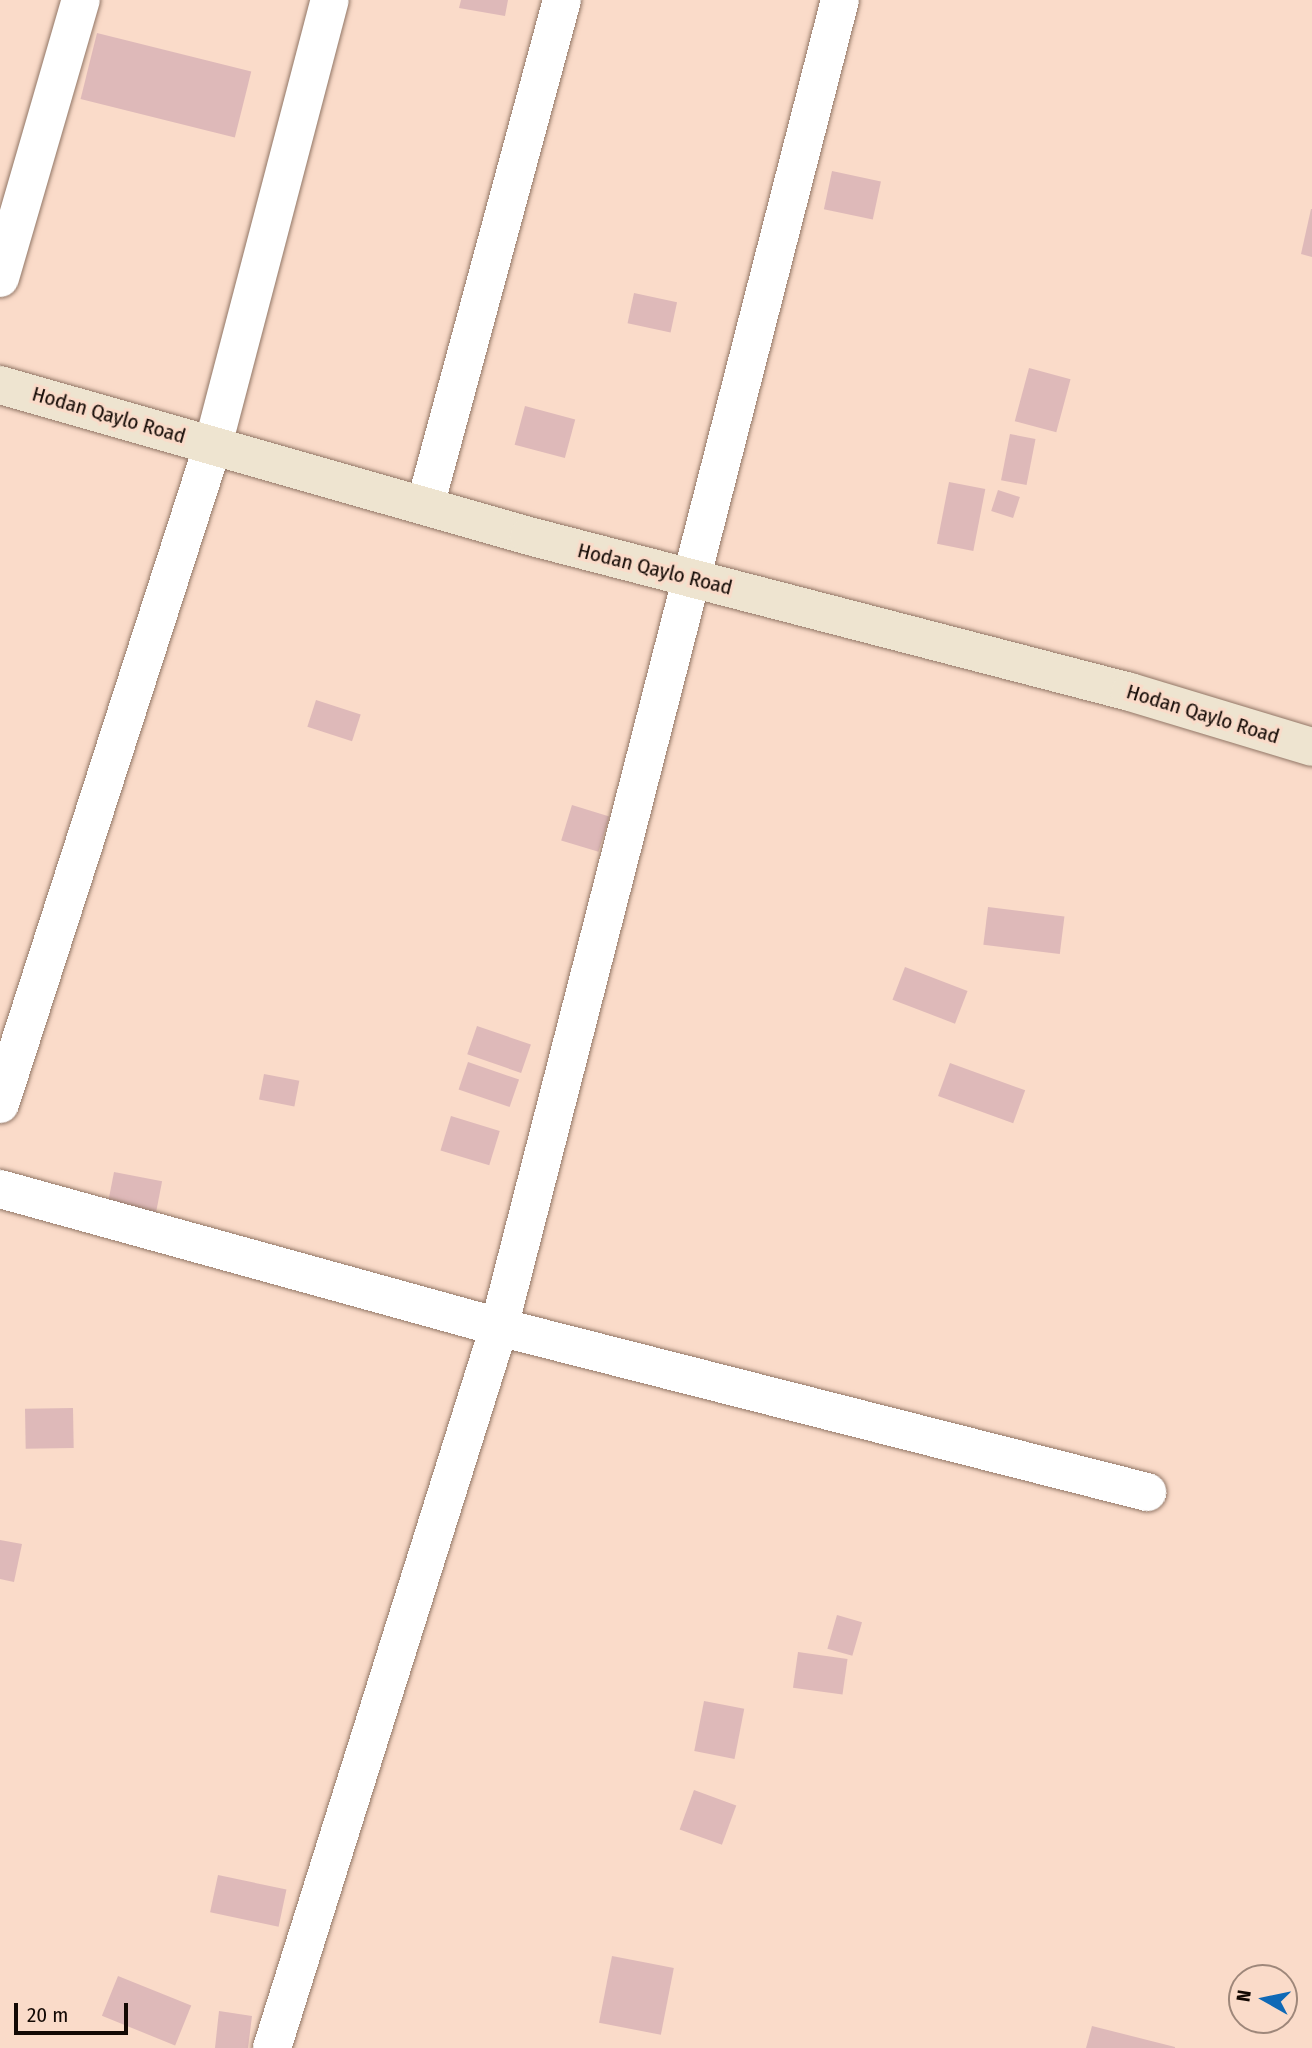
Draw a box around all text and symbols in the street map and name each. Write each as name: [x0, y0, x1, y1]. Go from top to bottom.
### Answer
street label: Hodan Qaylo Road: [29, 381, 189, 449]
street label: Hodan Qaylo Road: [575, 538, 735, 600]
street label: Hodan Qaylo Road: [1123, 679, 1283, 749]
north arrow: [1228, 1964, 1298, 2034]
scale bar: [18, 1988, 131, 2032]
text: N: [1231, 1989, 1256, 2003]
text: 20 m: [27, 2002, 68, 2028]

